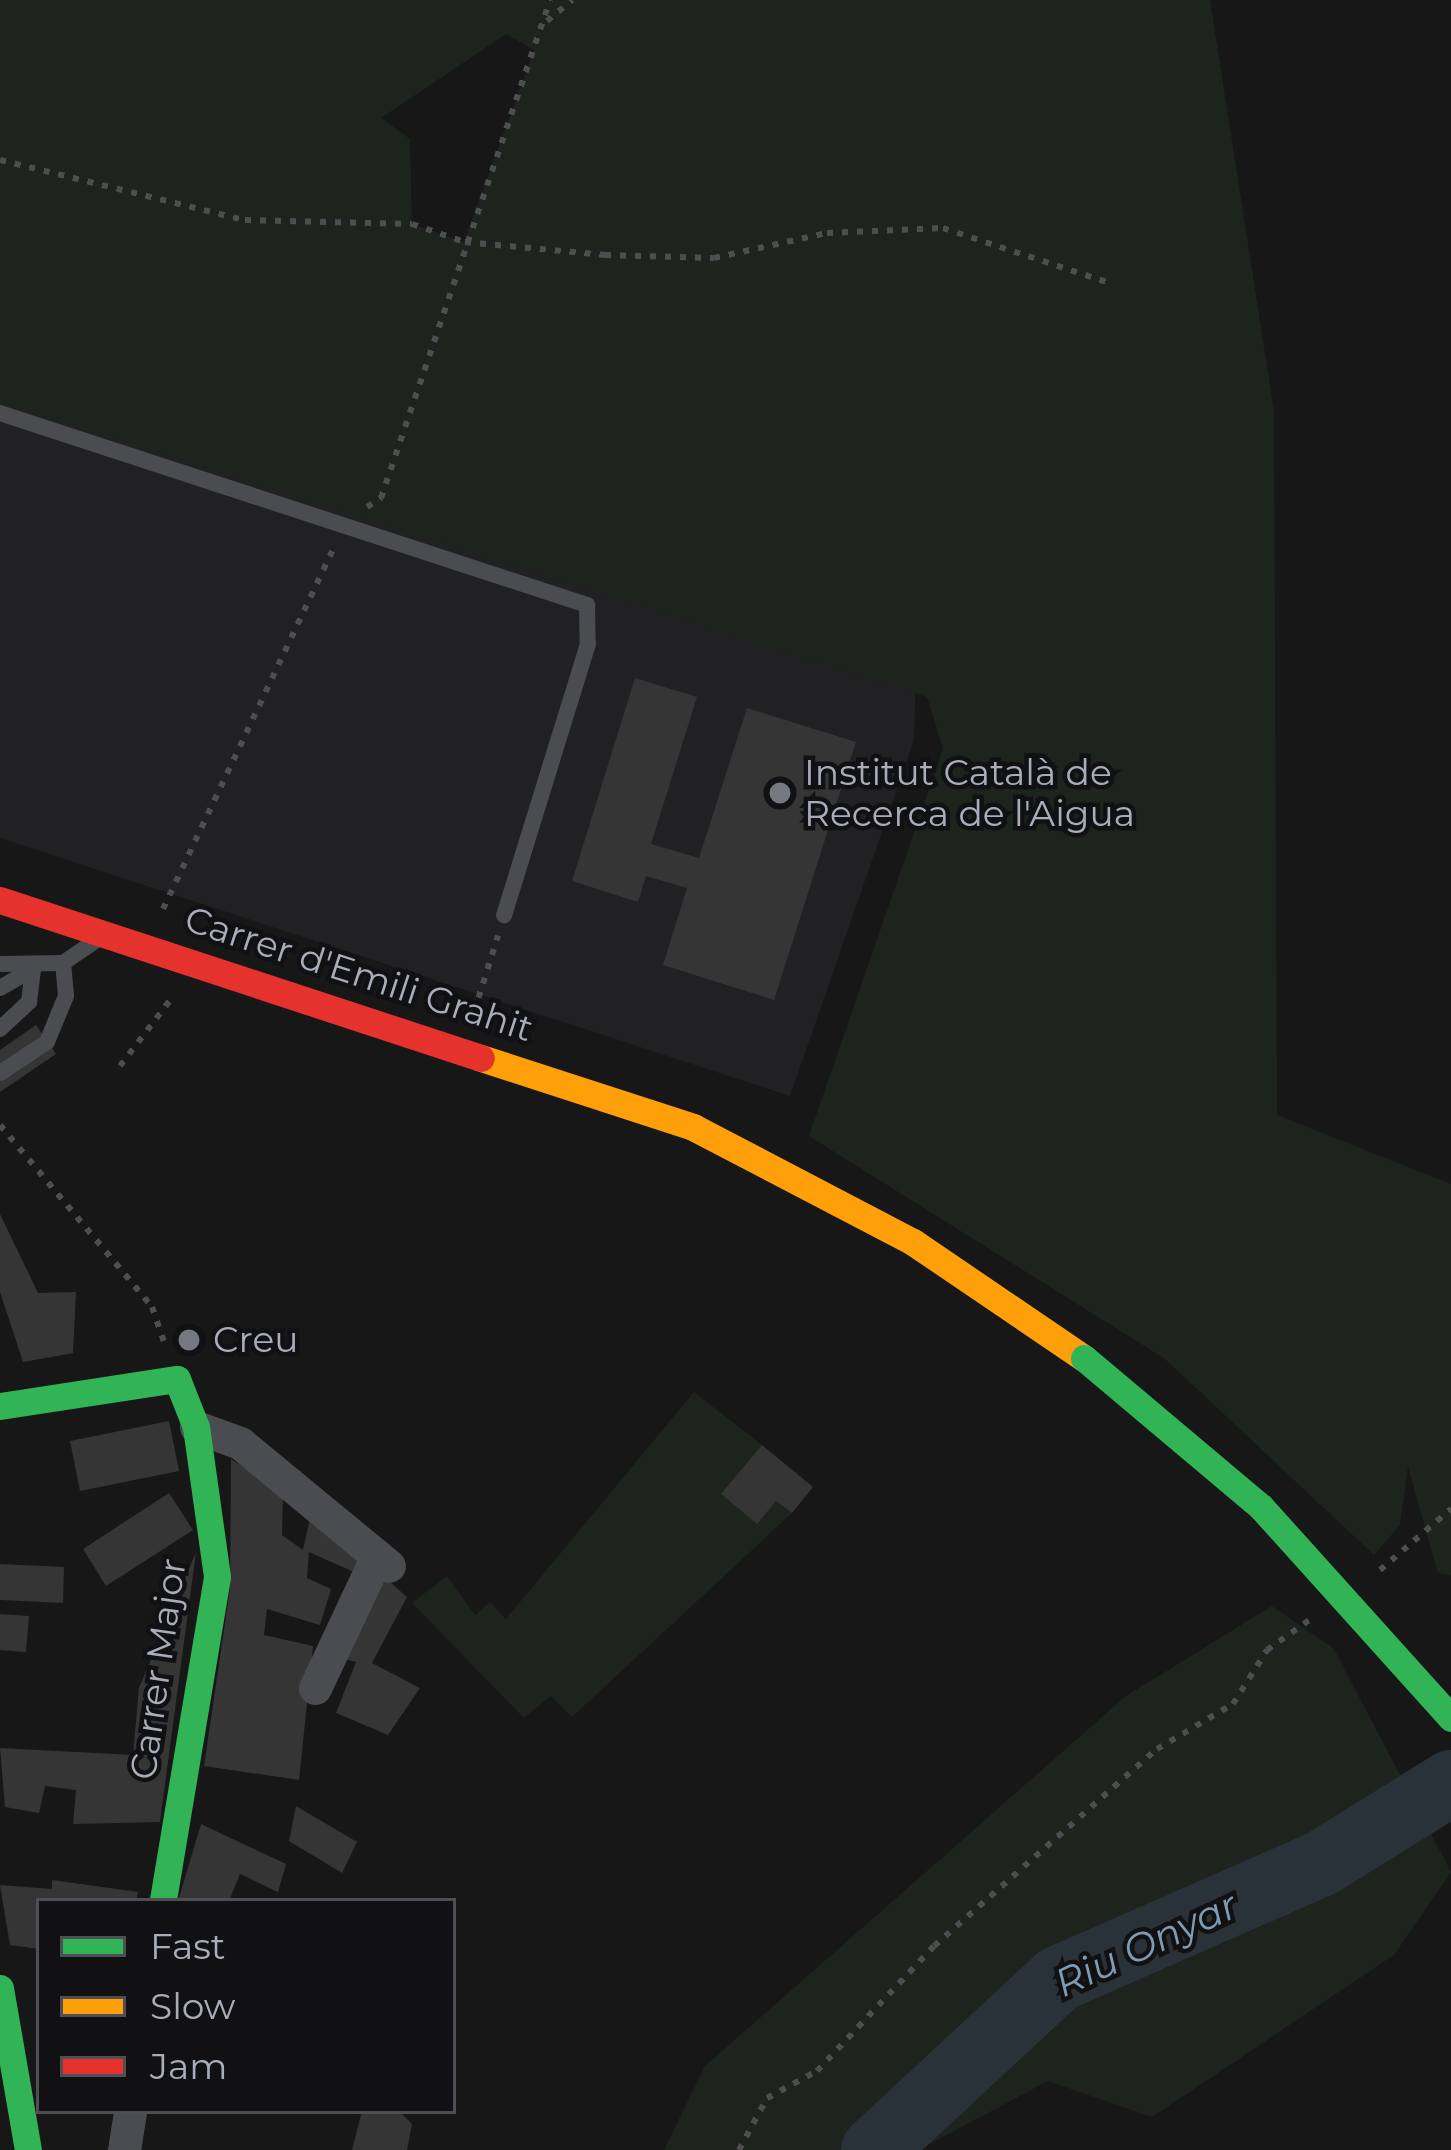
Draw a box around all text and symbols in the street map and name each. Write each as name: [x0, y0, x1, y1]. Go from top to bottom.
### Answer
place label: Institut Català de Recerca de l'Aigua: [804, 750, 1135, 835]
marker: Institut Català de Recerca de l'Aigua: [767, 780, 793, 806]
street label: Carrer d'Emili Grahit: [180, 897, 538, 1051]
place label: Creu: [213, 1318, 298, 1362]
marker: Creu: [176, 1327, 202, 1353]
street label: Carrer Major: [121, 1556, 195, 1782]
water label: Riu Onyar: [1047, 1881, 1245, 2007]
legend: [36, 1898, 456, 2114]
text: Fast: [150, 1924, 225, 1968]
text: Slow: [150, 1984, 236, 2028]
text: Jam: [150, 2044, 227, 2088]

